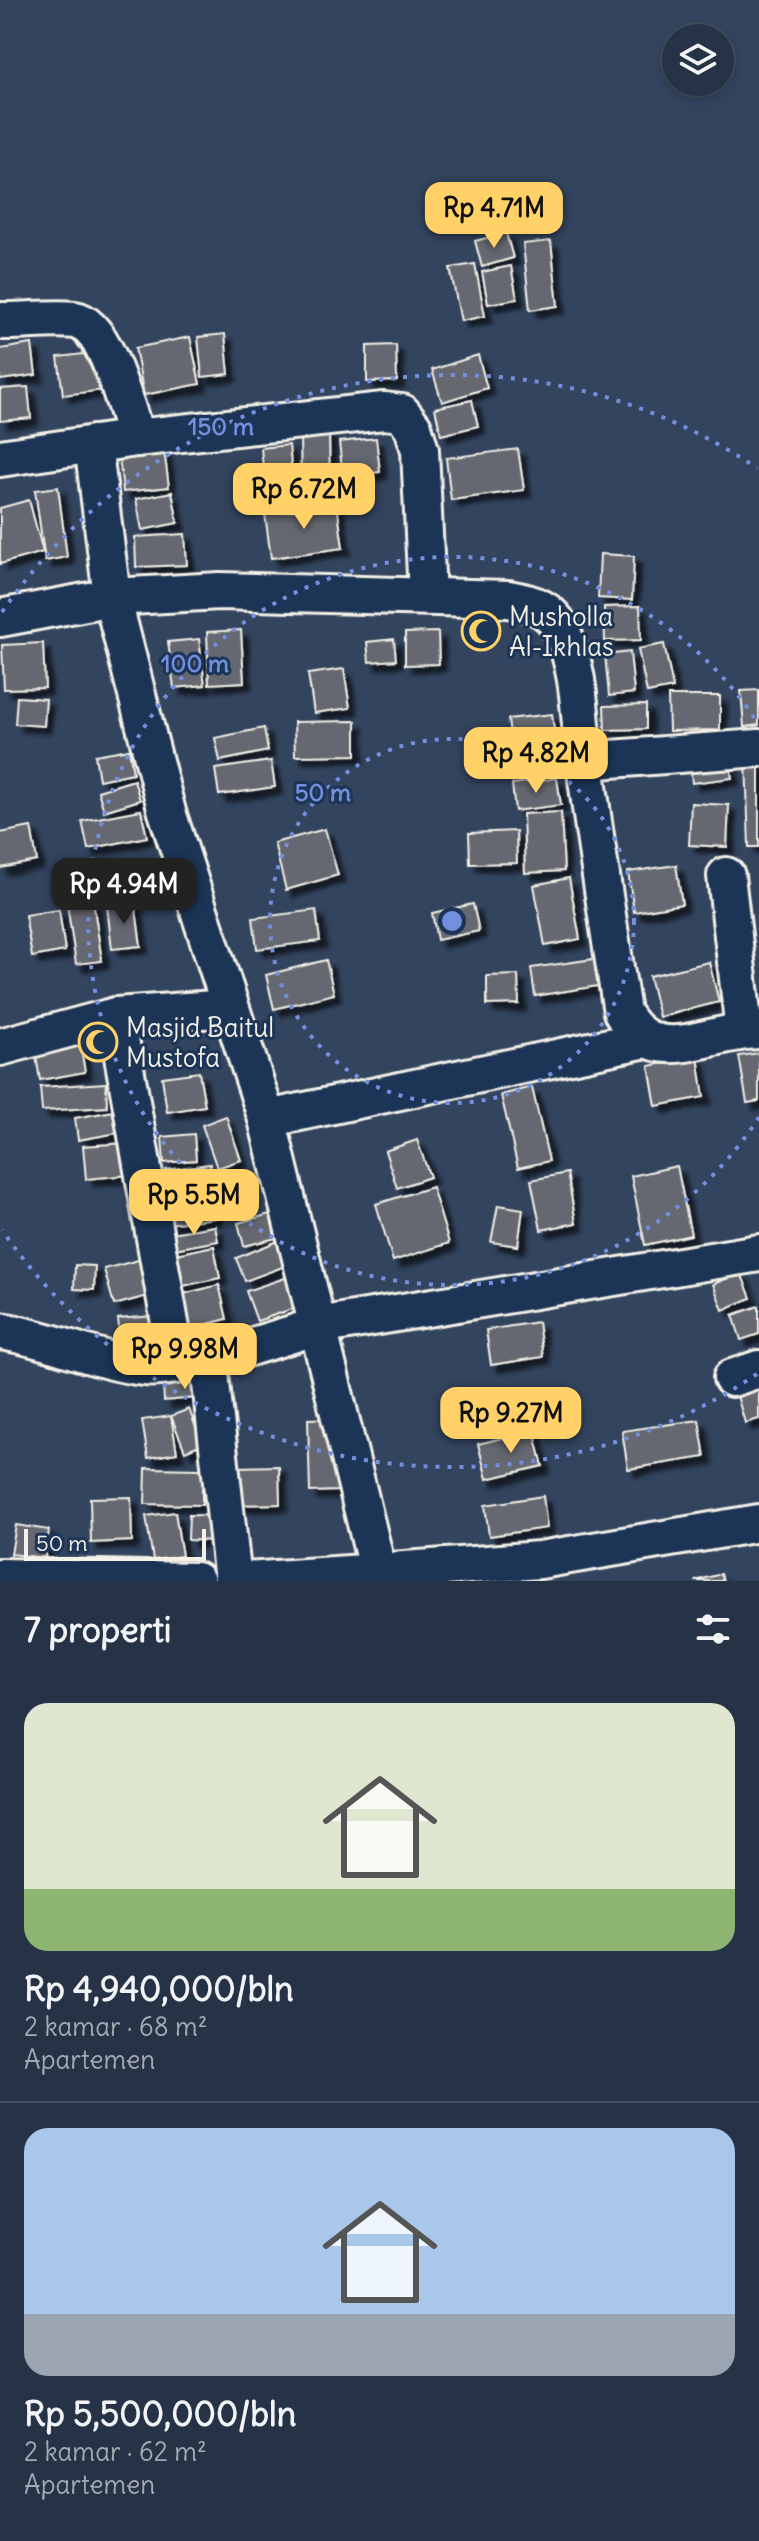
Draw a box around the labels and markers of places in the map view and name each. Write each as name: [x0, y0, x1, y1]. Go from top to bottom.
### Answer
pin: Rp 4.71M: [411, 182, 577, 250]
pin: Rp 6.72M: [221, 463, 387, 531]
place label: Musholla Al-Ikhlas: [509, 600, 614, 663]
mosque icon: Musholla Al-Ikhlas: [460, 610, 502, 652]
pin: Rp 4.82M: [453, 727, 619, 795]
pin: Rp 4.94M: [41, 858, 207, 926]
centre of rings: [438, 907, 466, 935]
place label: Masjid Baitul Mustofa: [126, 1011, 274, 1074]
mosque icon: Masjid Baitul Mustofa: [77, 1021, 119, 1063]
pin: Rp 5.5M: [120, 1169, 268, 1237]
pin: Rp 9.98M: [102, 1323, 268, 1391]
pin: Rp 9.27M: [428, 1387, 594, 1455]

